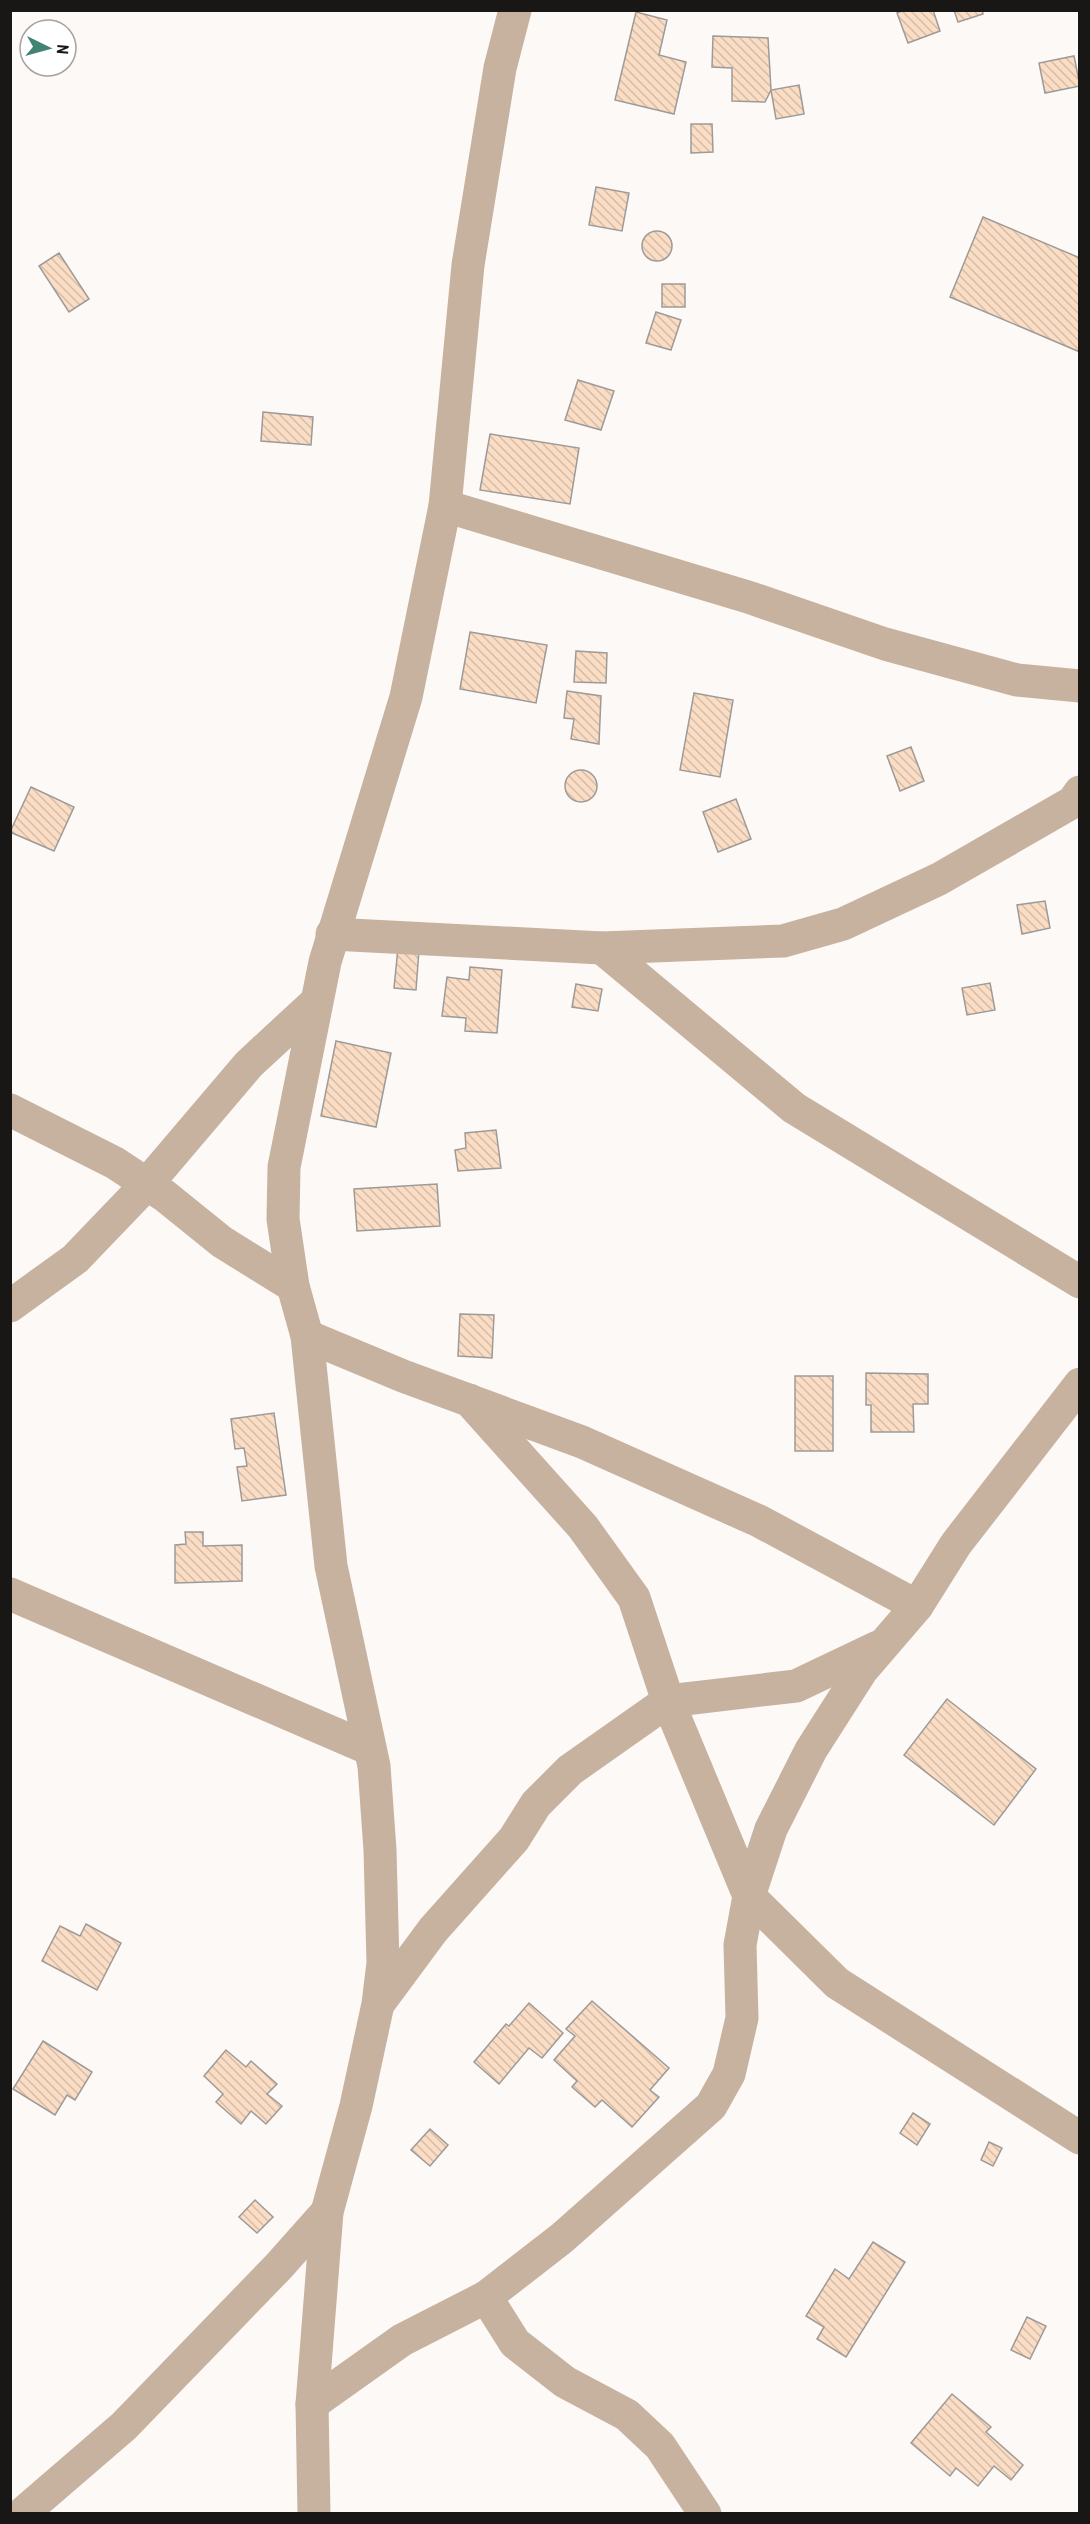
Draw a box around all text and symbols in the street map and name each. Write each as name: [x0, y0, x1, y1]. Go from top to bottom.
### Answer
north arrow: [18, 18, 78, 78]
text: N: [53, 44, 72, 55]

